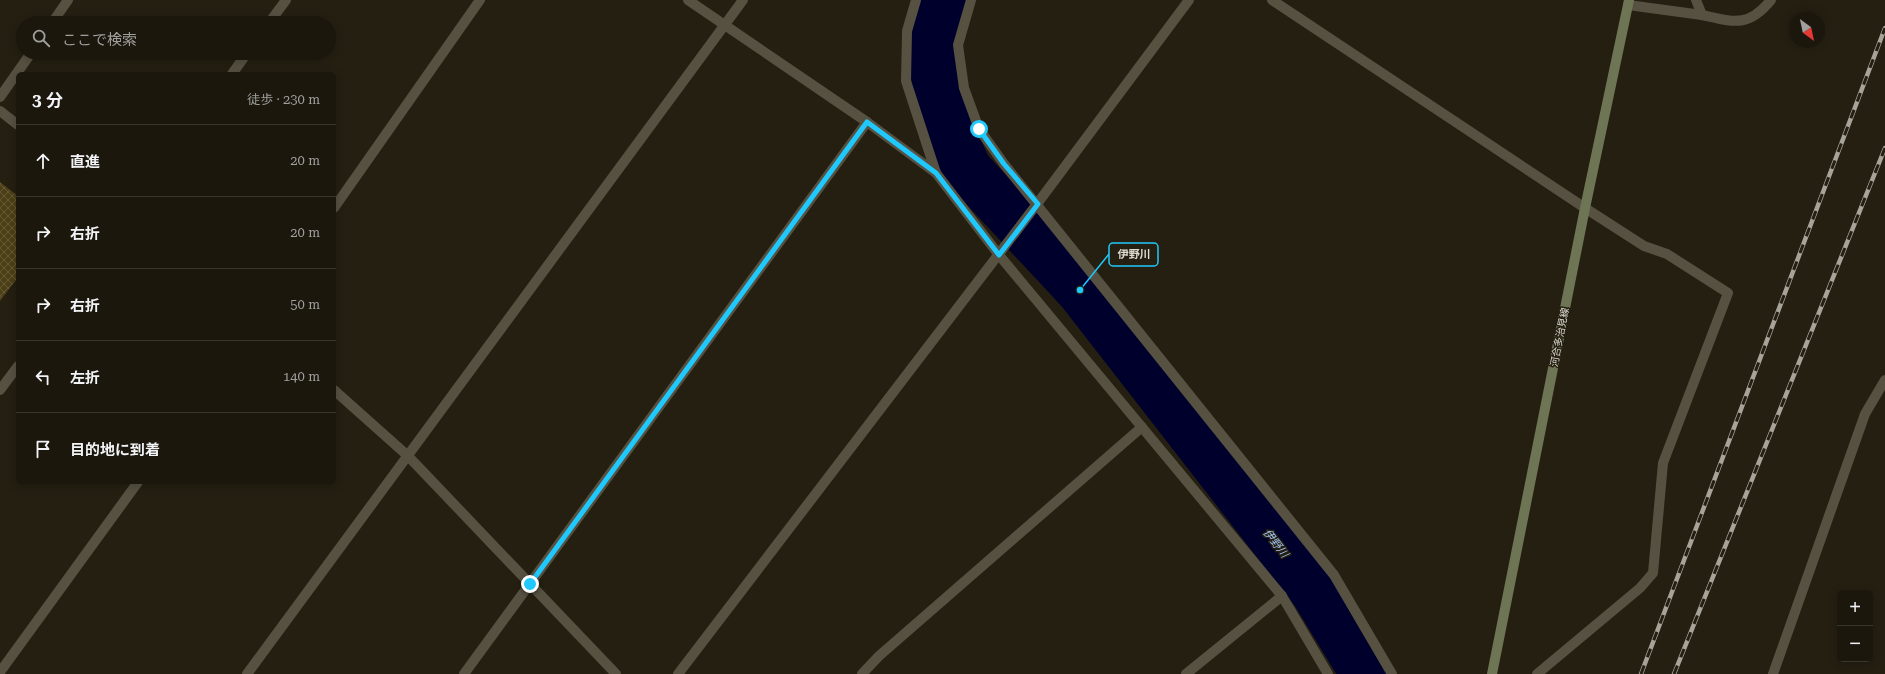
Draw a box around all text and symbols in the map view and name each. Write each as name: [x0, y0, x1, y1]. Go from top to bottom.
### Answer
north arrow: [1789, 12, 1825, 48]
search box: [16, 16, 336, 60]
icon: search: [30, 27, 52, 49]
text: ここで検索: [62, 31, 137, 49]
text: 3 分: [32, 90, 63, 110]
text: 徒歩 · 230 m: [247, 92, 320, 107]
route start: [970, 120, 988, 138]
icon: ahead: [32, 150, 54, 172]
text: 直進: [70, 153, 100, 171]
text: 20 m: [290, 153, 320, 168]
icon: right: [32, 222, 54, 244]
text: 右折: [70, 225, 100, 243]
text: 20 m: [290, 225, 320, 240]
callout: 伊野川: [1109, 243, 1158, 266]
text: 伊野川: [1118, 248, 1151, 261]
icon: right: [32, 294, 54, 316]
text: 右折: [70, 297, 100, 315]
text: 50 m: [290, 297, 320, 312]
street label: 河合多治見線: [1548, 307, 1571, 368]
icon: left: [32, 366, 54, 388]
text: 左折: [70, 369, 100, 387]
text: 140 m: [283, 369, 320, 384]
icon: arrive: [32, 438, 54, 460]
text: 目的地に到着: [70, 441, 160, 459]
water label: 伊野川: [1260, 526, 1292, 561]
route end: [521, 575, 539, 593]
map controls: [1837, 590, 1873, 662]
button: +: [1837, 590, 1873, 626]
button: −: [1837, 626, 1873, 662]

